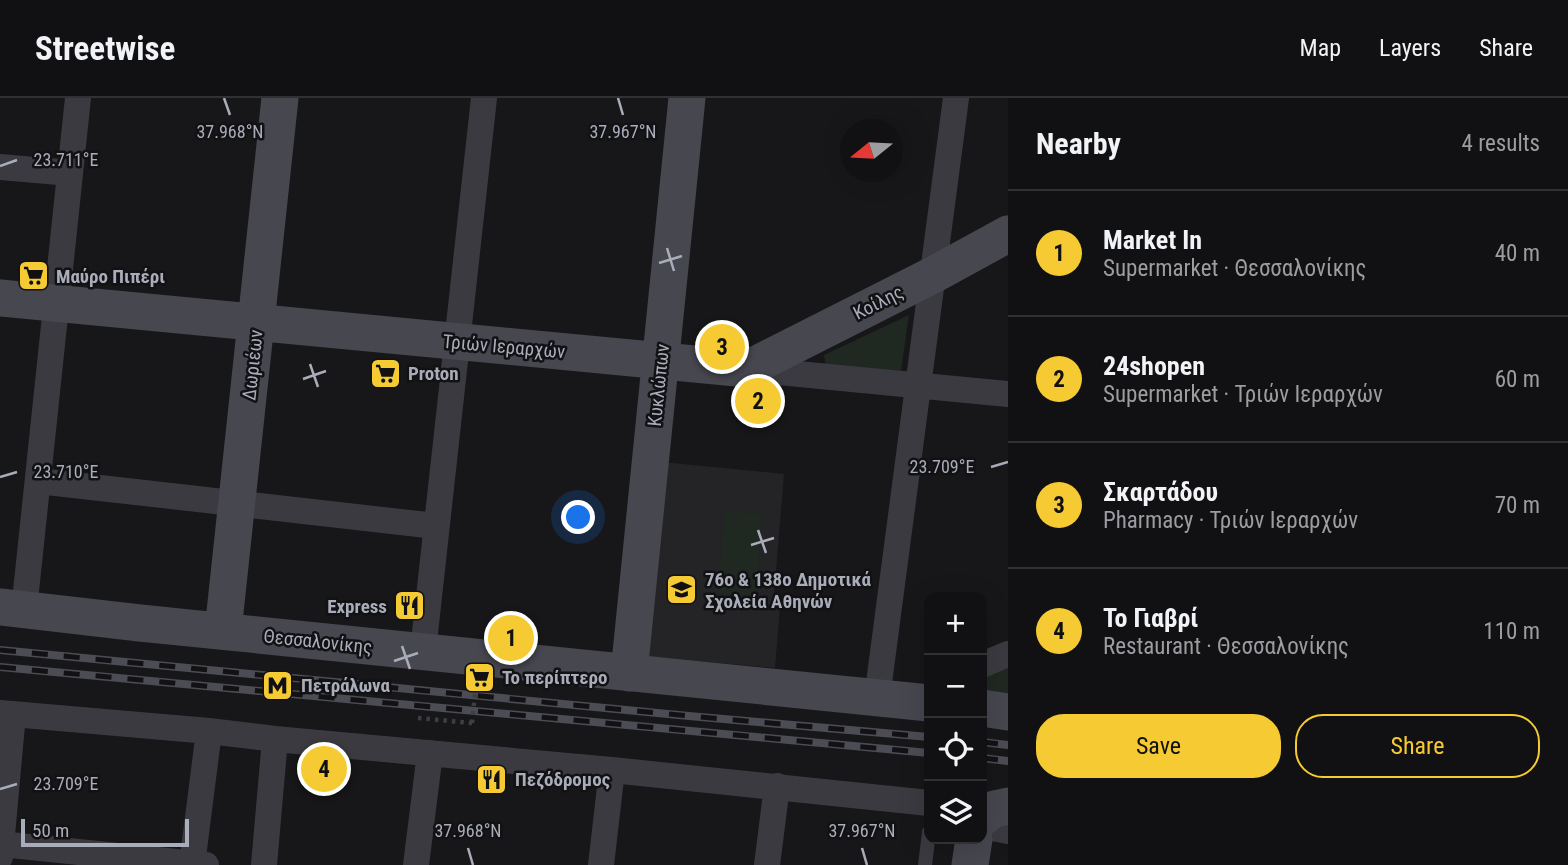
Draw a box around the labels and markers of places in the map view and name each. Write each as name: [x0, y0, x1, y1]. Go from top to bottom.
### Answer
supermarket icon: Μαύρο Πιπέρι: [16, 259, 50, 293]
place label: Μαύρο Πιπέρι: [56, 265, 165, 288]
pin: 3: [699, 321, 745, 373]
supermarket icon: Proton: [368, 356, 402, 390]
place label: Proton: [408, 362, 459, 385]
pin: 2: [735, 375, 781, 427]
place label: 76ο & 138ο Δημοτικά Σχολεία Αθηνών: [705, 568, 872, 613]
school or university icon: 76ο & 138ο Δημοτικά Σχολεία Αθηνών: [665, 573, 699, 607]
restaurant icon: Express: [393, 589, 427, 623]
place label: Express: [327, 595, 387, 618]
pin: 1: [488, 612, 534, 664]
supermarket icon: Το περίπτερο: [462, 660, 496, 694]
place label: Το περίπτερο: [502, 666, 607, 689]
metro station icon: Πετράλωνα: [261, 668, 295, 702]
place label: Πετράλωνα: [301, 674, 390, 697]
pin: 4: [301, 743, 347, 795]
restaurant icon: Πεζόδρομος: [475, 762, 509, 796]
place label: Πεζόδρομος: [515, 768, 611, 791]

